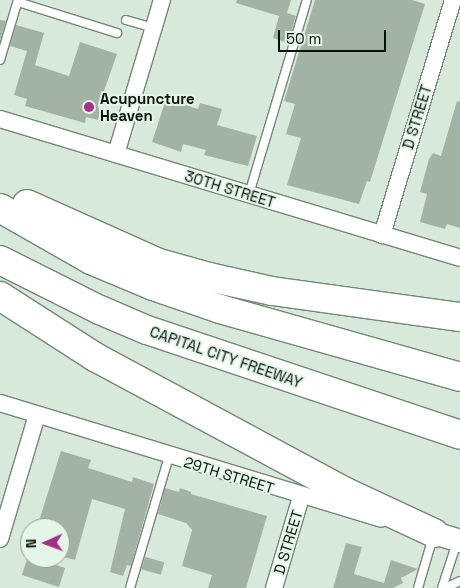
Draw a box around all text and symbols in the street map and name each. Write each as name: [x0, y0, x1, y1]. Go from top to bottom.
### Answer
scale bar: [280, 20, 388, 52]
text: 50 m: [286, 29, 321, 48]
street label: D STREET: [399, 83, 435, 151]
place label: Acupuncture Heaven: [100, 89, 195, 124]
marker: Acupuncture Heaven: [82, 100, 96, 114]
street label: 30TH STREET: [182, 167, 278, 211]
street label: CAPITAL CITY FREEWAY: [147, 322, 305, 392]
street label: 29TH STREET: [182, 453, 276, 497]
street label: D STREET: [270, 508, 306, 576]
north arrow: [20, 518, 70, 568]
text: N: [22, 538, 40, 549]

